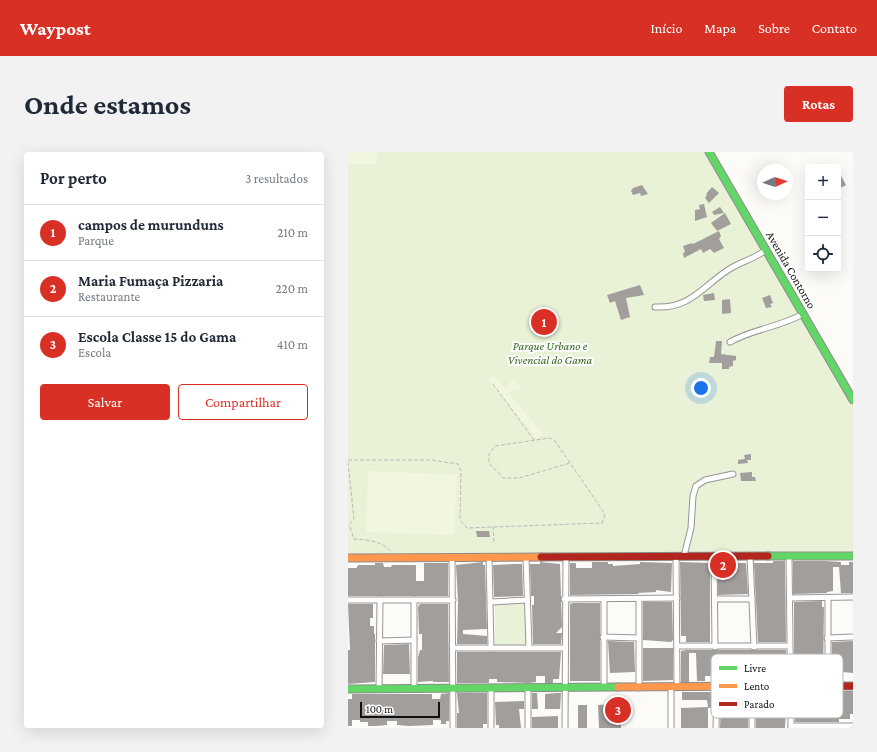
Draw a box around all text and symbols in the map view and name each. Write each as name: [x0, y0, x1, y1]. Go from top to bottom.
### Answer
text: Waypost: [20, 18, 91, 39]
text: Início: [651, 20, 682, 36]
text: Mapa: [704, 20, 736, 36]
text: Sobre: [758, 20, 790, 36]
text: Contato: [812, 20, 857, 36]
button: Rotas: [784, 86, 853, 122]
text: Onde estamos: [24, 89, 191, 120]
north arrow: [757, 164, 793, 200]
map controls: [805, 164, 841, 272]
button: +: [805, 164, 841, 200]
text: Por perto: [40, 169, 107, 188]
text: 3 resultados: [245, 171, 308, 186]
button: −: [805, 200, 841, 236]
text: campos de murunduns: [78, 217, 224, 233]
text: 1: [51, 225, 55, 240]
text: 210 m: [277, 225, 308, 240]
street label: Avenida Contorno: [763, 229, 819, 311]
text: Parque: [78, 233, 114, 248]
button: locate: [805, 236, 841, 272]
text: Maria Fumaça Pizzaria: [78, 273, 223, 289]
text: 2: [50, 281, 56, 296]
text: 220 m: [275, 281, 308, 296]
text: Restaurante: [78, 289, 140, 304]
pin: 1: [531, 307, 557, 337]
text: Escola Classe 15 do Gama: [78, 329, 236, 345]
text: 3: [50, 337, 56, 352]
text: 410 m: [277, 337, 308, 352]
park label: Parque Urbano e Vivencial do Gama: [508, 339, 593, 367]
text: Escola: [78, 345, 111, 360]
your location: [691, 378, 711, 398]
button: Salvar: [40, 384, 170, 420]
button: Compartilhar: [178, 384, 308, 420]
pin: 2: [710, 550, 736, 580]
legend: [711, 654, 843, 718]
text: Livre: [744, 662, 766, 674]
text: Lento: [744, 680, 770, 692]
pin: 3: [605, 695, 631, 725]
text: Parado: [744, 698, 775, 710]
scale bar: [360, 700, 440, 719]
text: 100 m: [366, 703, 393, 715]

